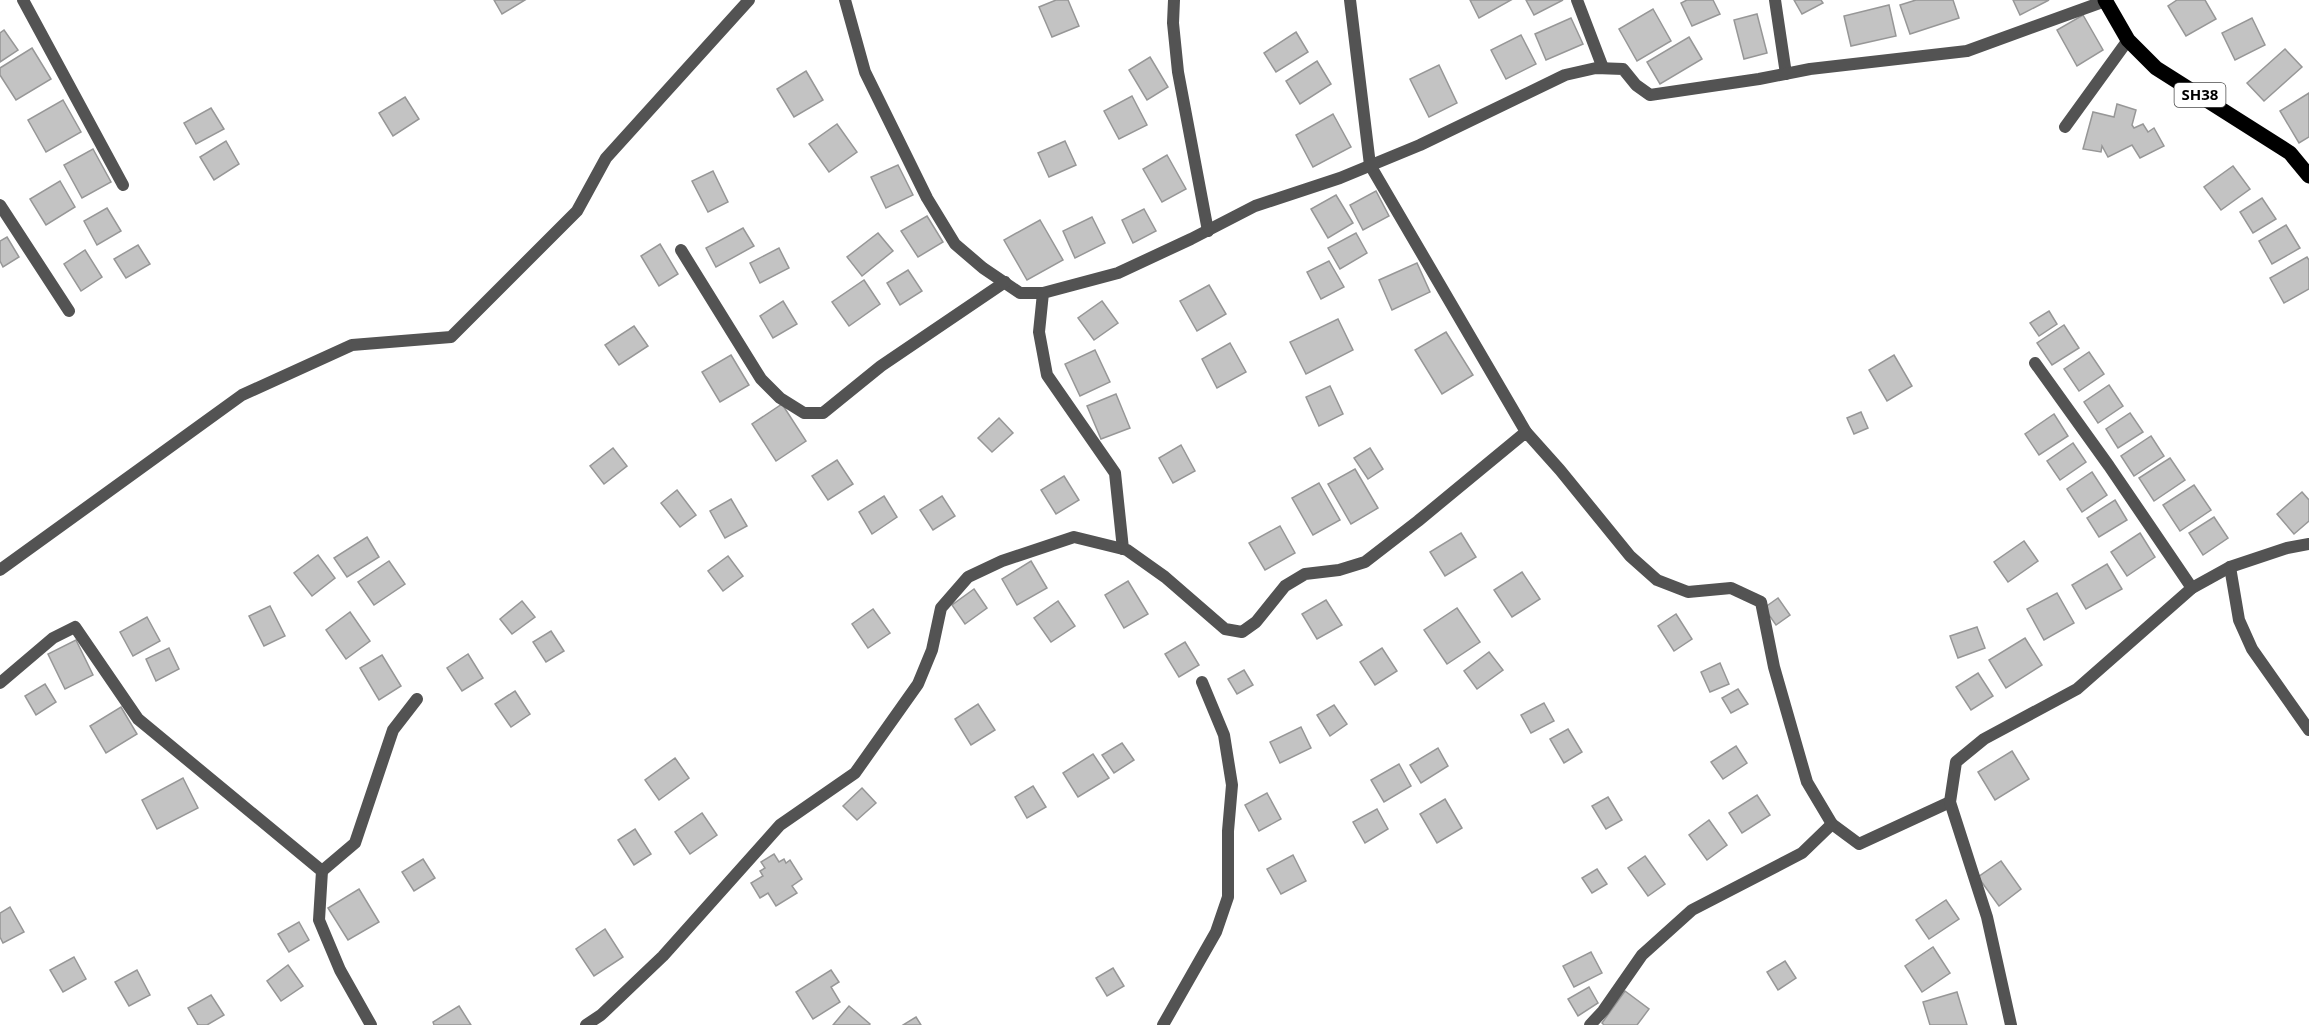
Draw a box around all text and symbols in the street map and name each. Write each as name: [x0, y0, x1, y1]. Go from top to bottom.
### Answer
road number: SH38: [2174, 83, 2226, 107]

